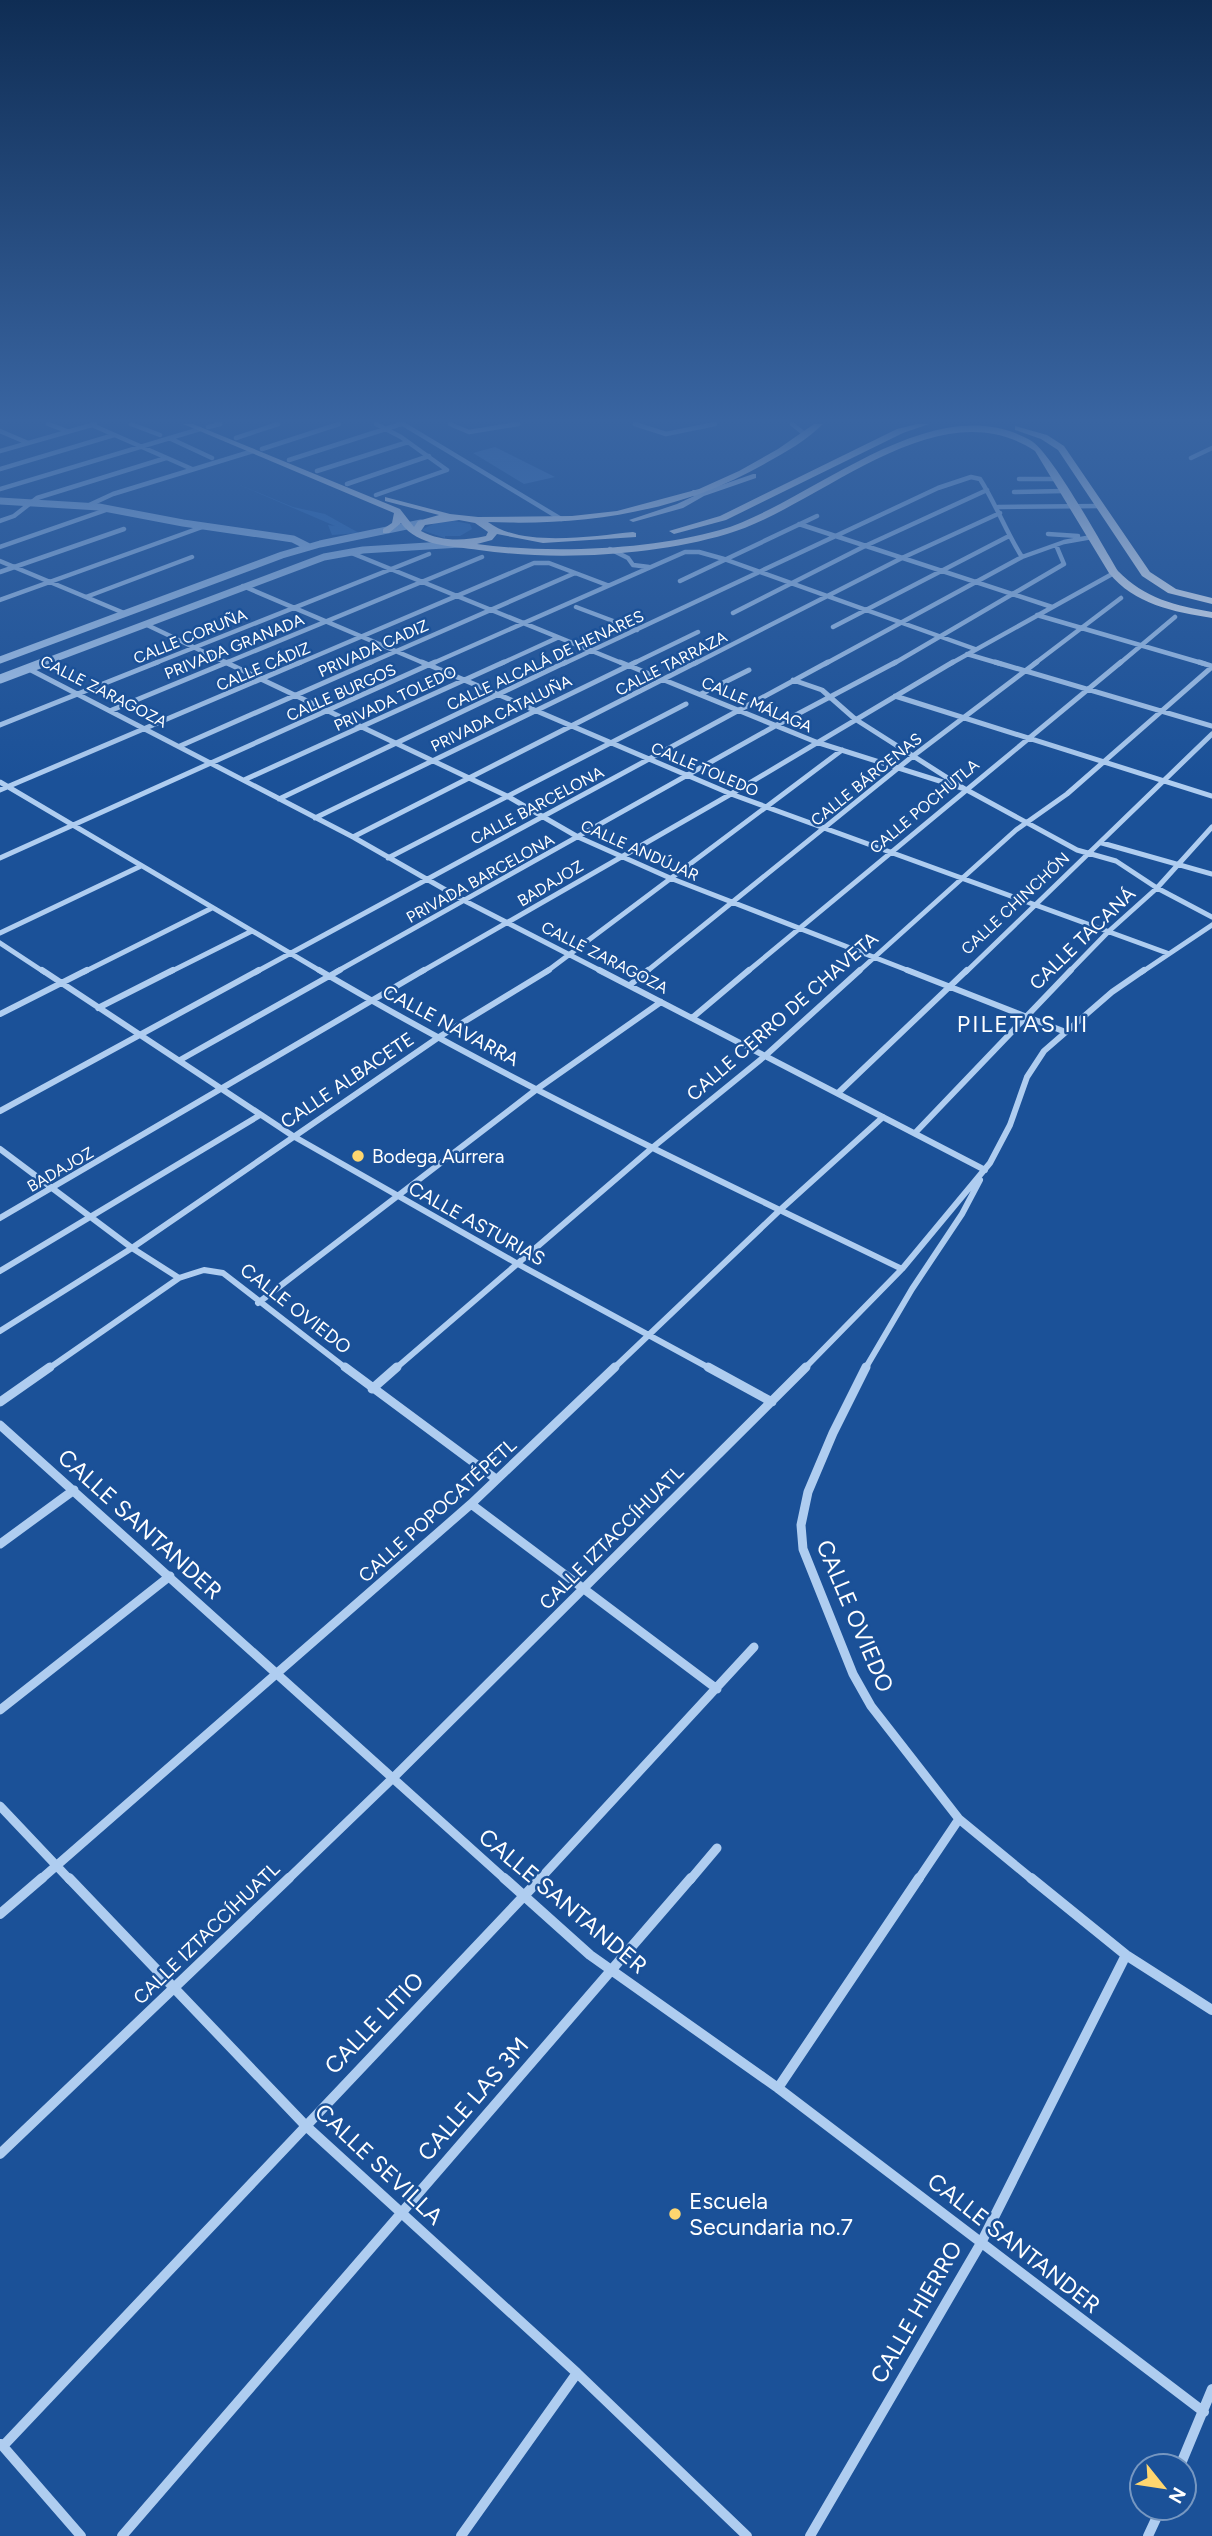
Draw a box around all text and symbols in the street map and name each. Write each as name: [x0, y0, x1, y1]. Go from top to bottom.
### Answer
street label: CALLE CORUÑA: [131, 605, 250, 668]
street label: CALLE ALCALÁ DE HENARES: [444, 606, 647, 715]
street label: PRIVADA GRANADA: [162, 610, 307, 683]
street label: PRIVADA CADIZ: [315, 616, 431, 681]
street label: CALLE TARRAZA: [612, 627, 730, 700]
street label: CALLE CÁDIZ: [213, 638, 313, 695]
street label: CALLE ZARAGOZA: [37, 651, 170, 732]
street label: CALLE BURGOS: [283, 660, 399, 725]
street label: PRIVADA TOLEDO: [331, 662, 460, 735]
street label: PRIVADA CATALUÑA: [428, 671, 575, 756]
street label: CALLE MÁLAGA: [699, 673, 815, 736]
street label: CALLE BÁRCENAS: [807, 729, 926, 830]
street label: CALLE TOLEDO: [648, 738, 761, 801]
street label: CALLE POCHUTLA: [866, 755, 983, 858]
street label: CALLE BARCELONA: [468, 762, 607, 849]
street label: CALLE ANDÚJAR: [578, 816, 702, 885]
street label: PRIVADA BARCELONA: [403, 830, 558, 927]
street label: CALLE CHINCHÓN: [957, 848, 1073, 958]
street label: BADAJOZ: [514, 856, 587, 910]
street label: CALLE TACANÁ: [1025, 882, 1140, 995]
street label: CALLE ZARAGOZA: [538, 917, 671, 998]
street label: CALLE CERRO DE CHAVETA: [682, 927, 883, 1106]
street label: CALLE NAVARRA: [379, 980, 523, 1071]
district label: PILETAS III: [957, 1010, 1089, 1038]
street label: CALLE ALBACETE: [276, 1027, 418, 1133]
street label: BADAJOZ: [24, 1143, 97, 1196]
place label: Bodega Aurrera: [372, 1145, 504, 1168]
marker: Bodega Aurrera: [350, 1148, 366, 1164]
street label: CALLE ASTURIAS: [405, 1176, 549, 1270]
street label: CALLE OVIEDO: [236, 1258, 356, 1359]
street label: CALLE POPOCATÉPETL: [354, 1433, 521, 1587]
street label: CALLE SANTANDER: [52, 1443, 228, 1605]
street label: CALLE IZTACCÍHUATL: [534, 1460, 688, 1614]
street label: CALLE OVIEDO: [810, 1536, 900, 1696]
street label: CALLE SANTANDER: [473, 1822, 653, 1980]
street label: CALLE IZTACCÍHUATL: [128, 1857, 284, 2009]
street label: CALLE LITIO: [319, 1966, 429, 2080]
street label: CALLE LAS 3M: [412, 2031, 534, 2167]
street label: CALLE SEVILLA: [309, 2098, 449, 2231]
street label: CALLE SANTANDER: [922, 2167, 1106, 2319]
place label: Escuela Secundaria no.7: [689, 2187, 853, 2241]
marker: Escuela Secundaria no.7: [667, 2206, 683, 2222]
street label: CALLE HIERRO: [864, 2236, 968, 2388]
north arrow: [1128, 2452, 1198, 2522]
text: N: [1164, 2483, 1191, 2507]

